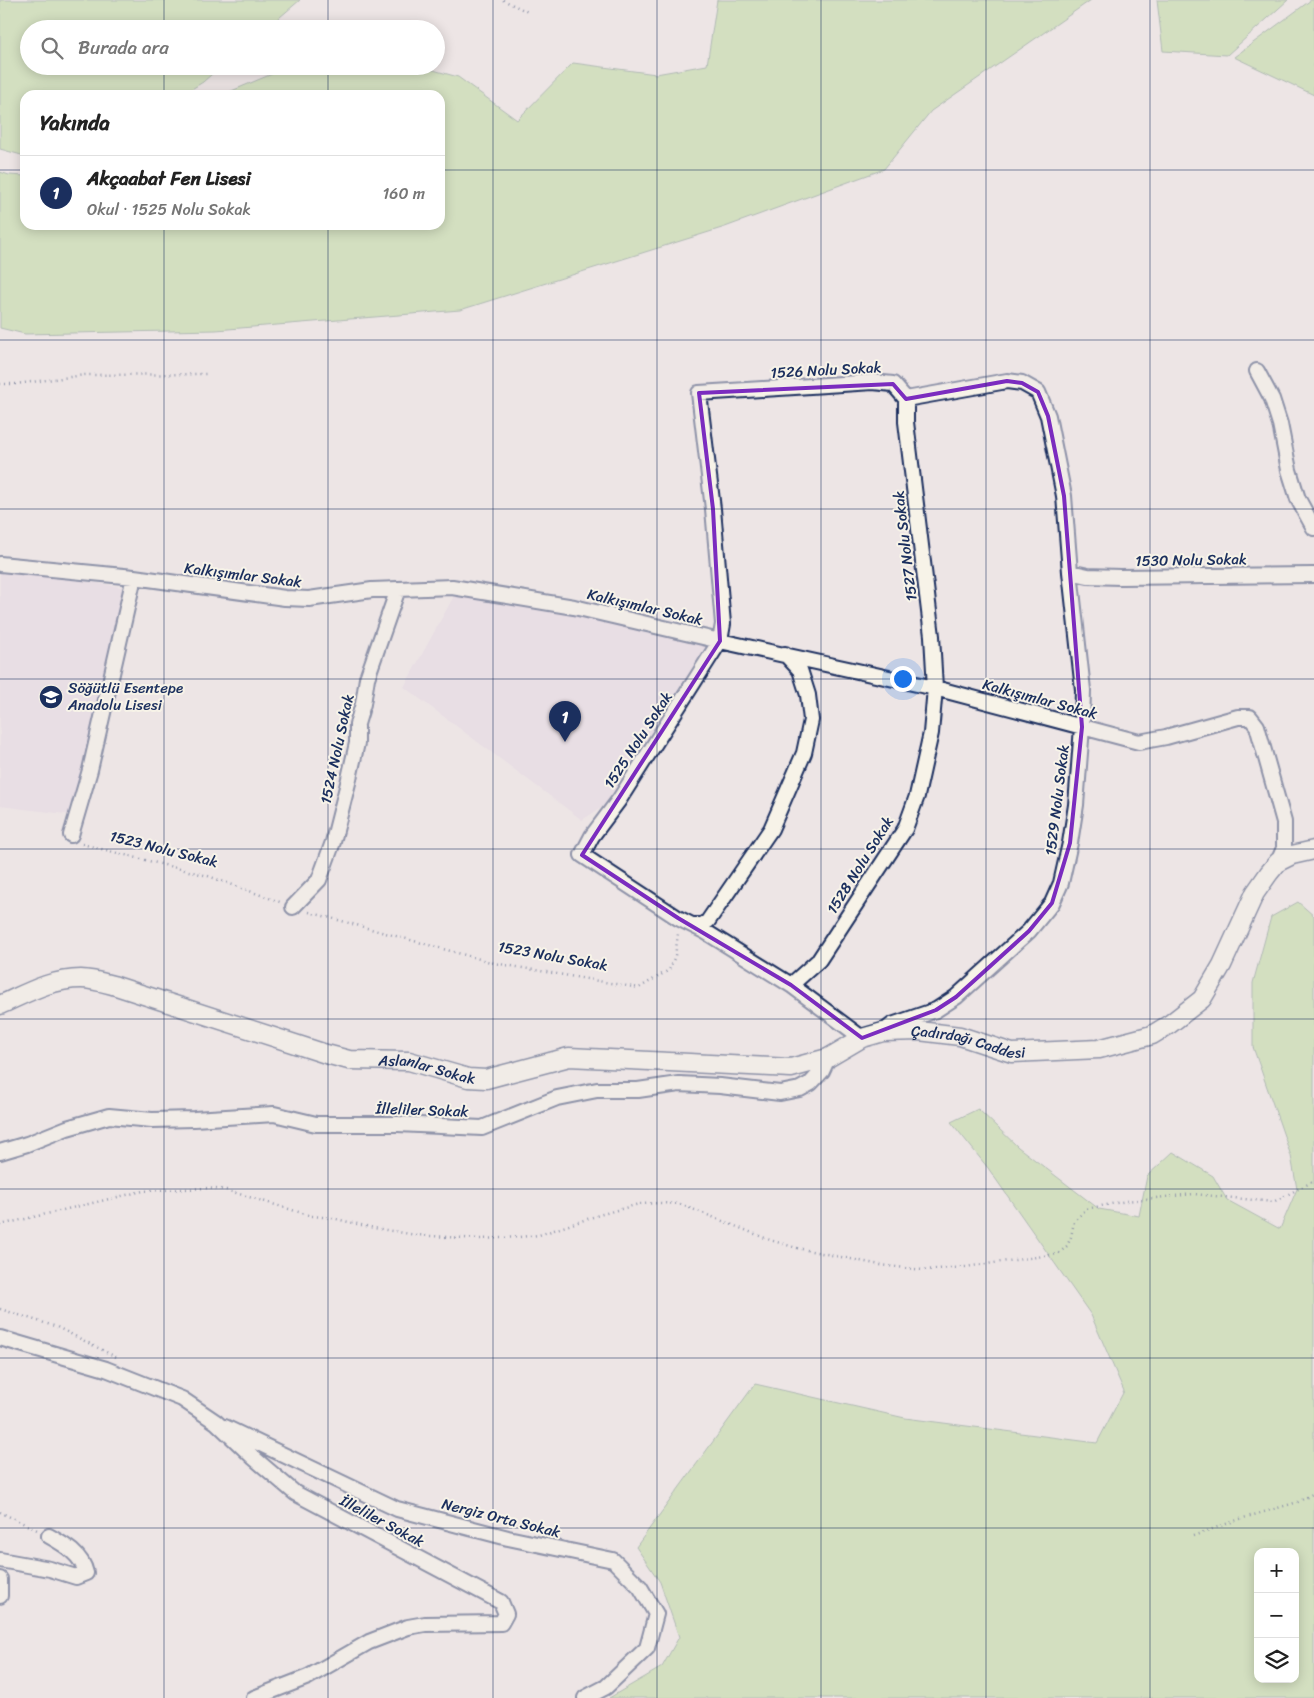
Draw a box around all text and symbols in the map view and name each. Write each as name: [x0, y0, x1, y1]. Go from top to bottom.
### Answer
search box: [20, 20, 445, 75]
text: Burada ara: [78, 31, 169, 64]
icon: search: [38, 34, 66, 62]
text: Yakında: [40, 104, 110, 142]
text: Akçaabat Fen Lisesi: [87, 162, 251, 195]
text: 1: [53, 179, 59, 208]
text: 160 m: [382, 179, 425, 208]
text: Okul · 1525 Nolu Sokak: [87, 195, 251, 224]
street label: 1526 Nolu Sokak: [770, 354, 882, 386]
street label: 1527 Nolu Sokak: [885, 489, 925, 603]
street label: 1530 Nolu Sokak: [1135, 546, 1247, 574]
street label: Kalkışımlar Sokak: [183, 555, 303, 595]
street label: Kalkışımlar Sokak: [585, 581, 705, 633]
your location: [890, 666, 916, 692]
street label: Kalkışımlar Sokak: [980, 671, 1100, 727]
place label: Söğütlü Esentepe Anadolu Lisesi: [67, 675, 183, 718]
school or university icon: Söğütlü Esentepe Anadolu Lisesi: [38, 684, 64, 710]
street label: 1525 Nolu Sokak: [597, 686, 679, 794]
street label: 1524 Nolu Sokak: [313, 691, 361, 807]
pin: 1: [549, 701, 581, 742]
street label: 1529 Nolu Sokak: [1037, 743, 1077, 857]
street label: 1528 Nolu Sokak: [819, 811, 901, 919]
street label: 1523 Nolu Sokak: [107, 823, 221, 875]
street label: 1523 Nolu Sokak: [496, 934, 610, 978]
street label: Çadırdağı Caddesi: [911, 1018, 1027, 1066]
street label: Aslanlar Sokak: [377, 1047, 477, 1091]
street label: İlleliler Sokak: [374, 1095, 470, 1125]
street label: İlleliler Sokak: [334, 1487, 430, 1555]
street label: Nergiz Orta Sokak: [439, 1491, 564, 1546]
map controls: [1254, 1548, 1299, 1683]
button: +: [1254, 1548, 1299, 1593]
button: −: [1254, 1593, 1299, 1638]
button: layers: [1254, 1638, 1299, 1683]

